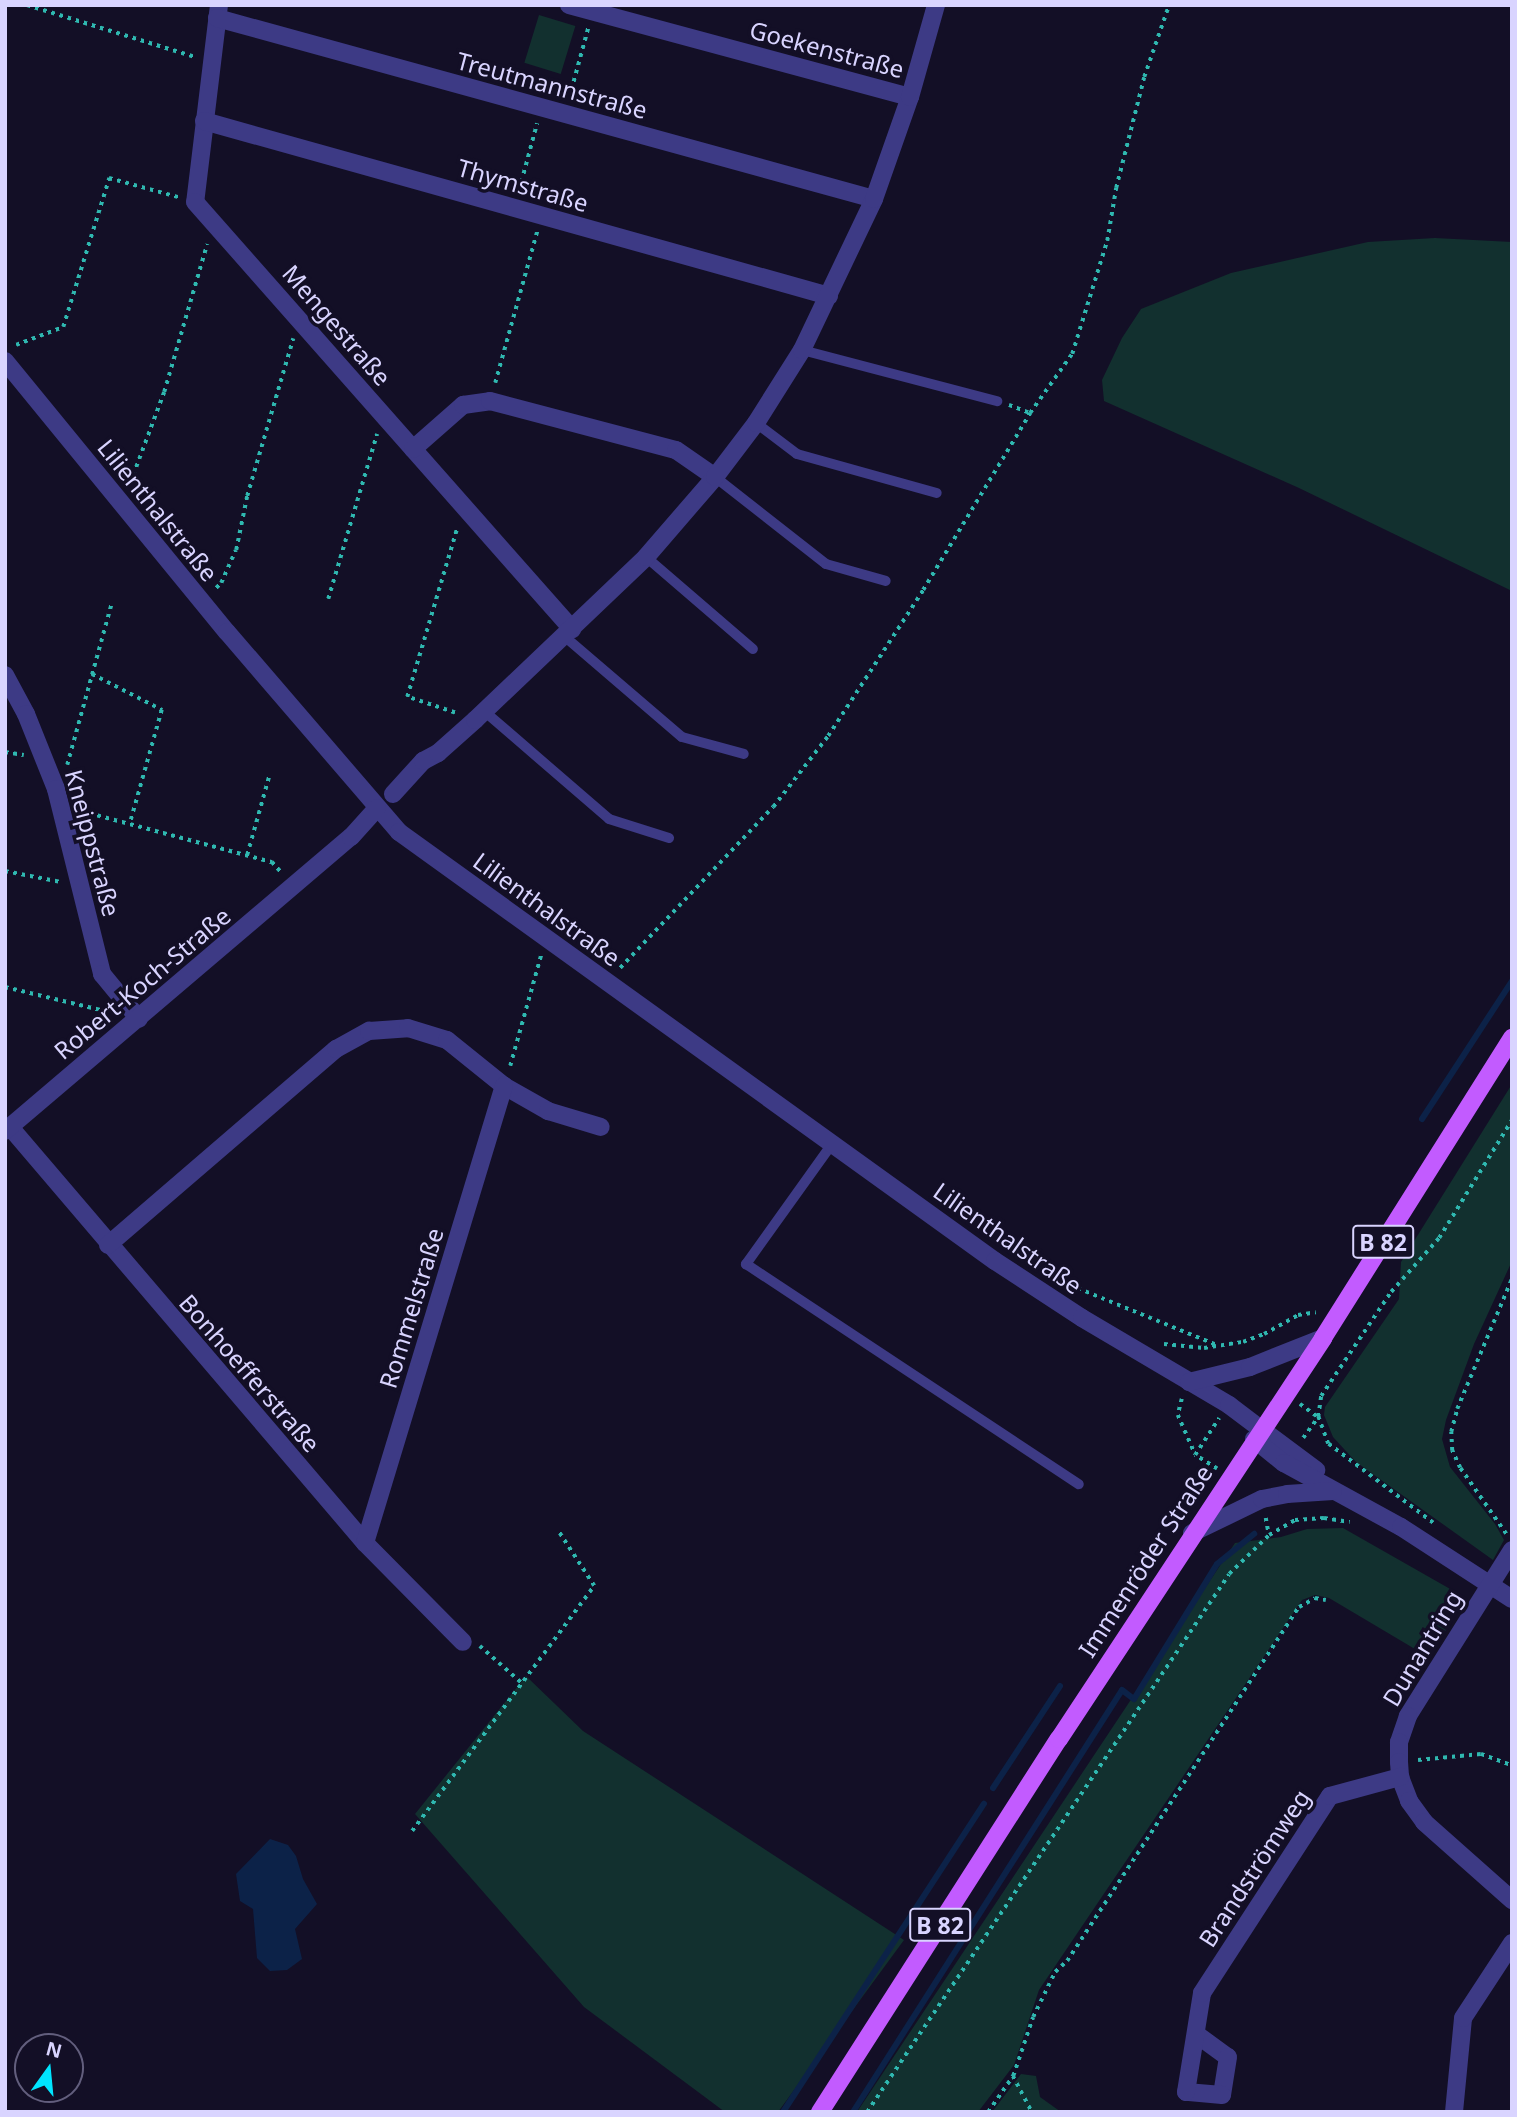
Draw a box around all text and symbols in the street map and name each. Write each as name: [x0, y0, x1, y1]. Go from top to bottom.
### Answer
street label: Goekenstraße: [747, 15, 907, 83]
street label: Treutmannstraße: [454, 46, 650, 124]
street label: Thymstraße: [454, 153, 592, 217]
street label: Mengestraße: [277, 259, 397, 391]
street label: Lilienthalstraße: [92, 433, 224, 587]
street label: Kneippstraße: [60, 767, 126, 919]
street label: Lilienthalstraße: [468, 846, 626, 972]
street label: Robert-Koch-Straße: [48, 901, 236, 1065]
street label: Lilienthalstraße: [928, 1176, 1088, 1300]
road number: B 82: [1352, 1222, 1414, 1261]
street label: Rommelstraße: [373, 1225, 449, 1391]
street label: Bonhoefferstraße: [174, 1288, 326, 1458]
street label: Immenröder Straße: [1072, 1460, 1218, 1662]
street label: Dunantring: [1376, 1585, 1468, 1711]
street label: Brandströmweg: [1192, 1784, 1316, 1952]
road number: B 82: [908, 1906, 972, 1944]
north arrow: [14, 2033, 84, 2103]
text: N: [43, 2035, 65, 2064]

